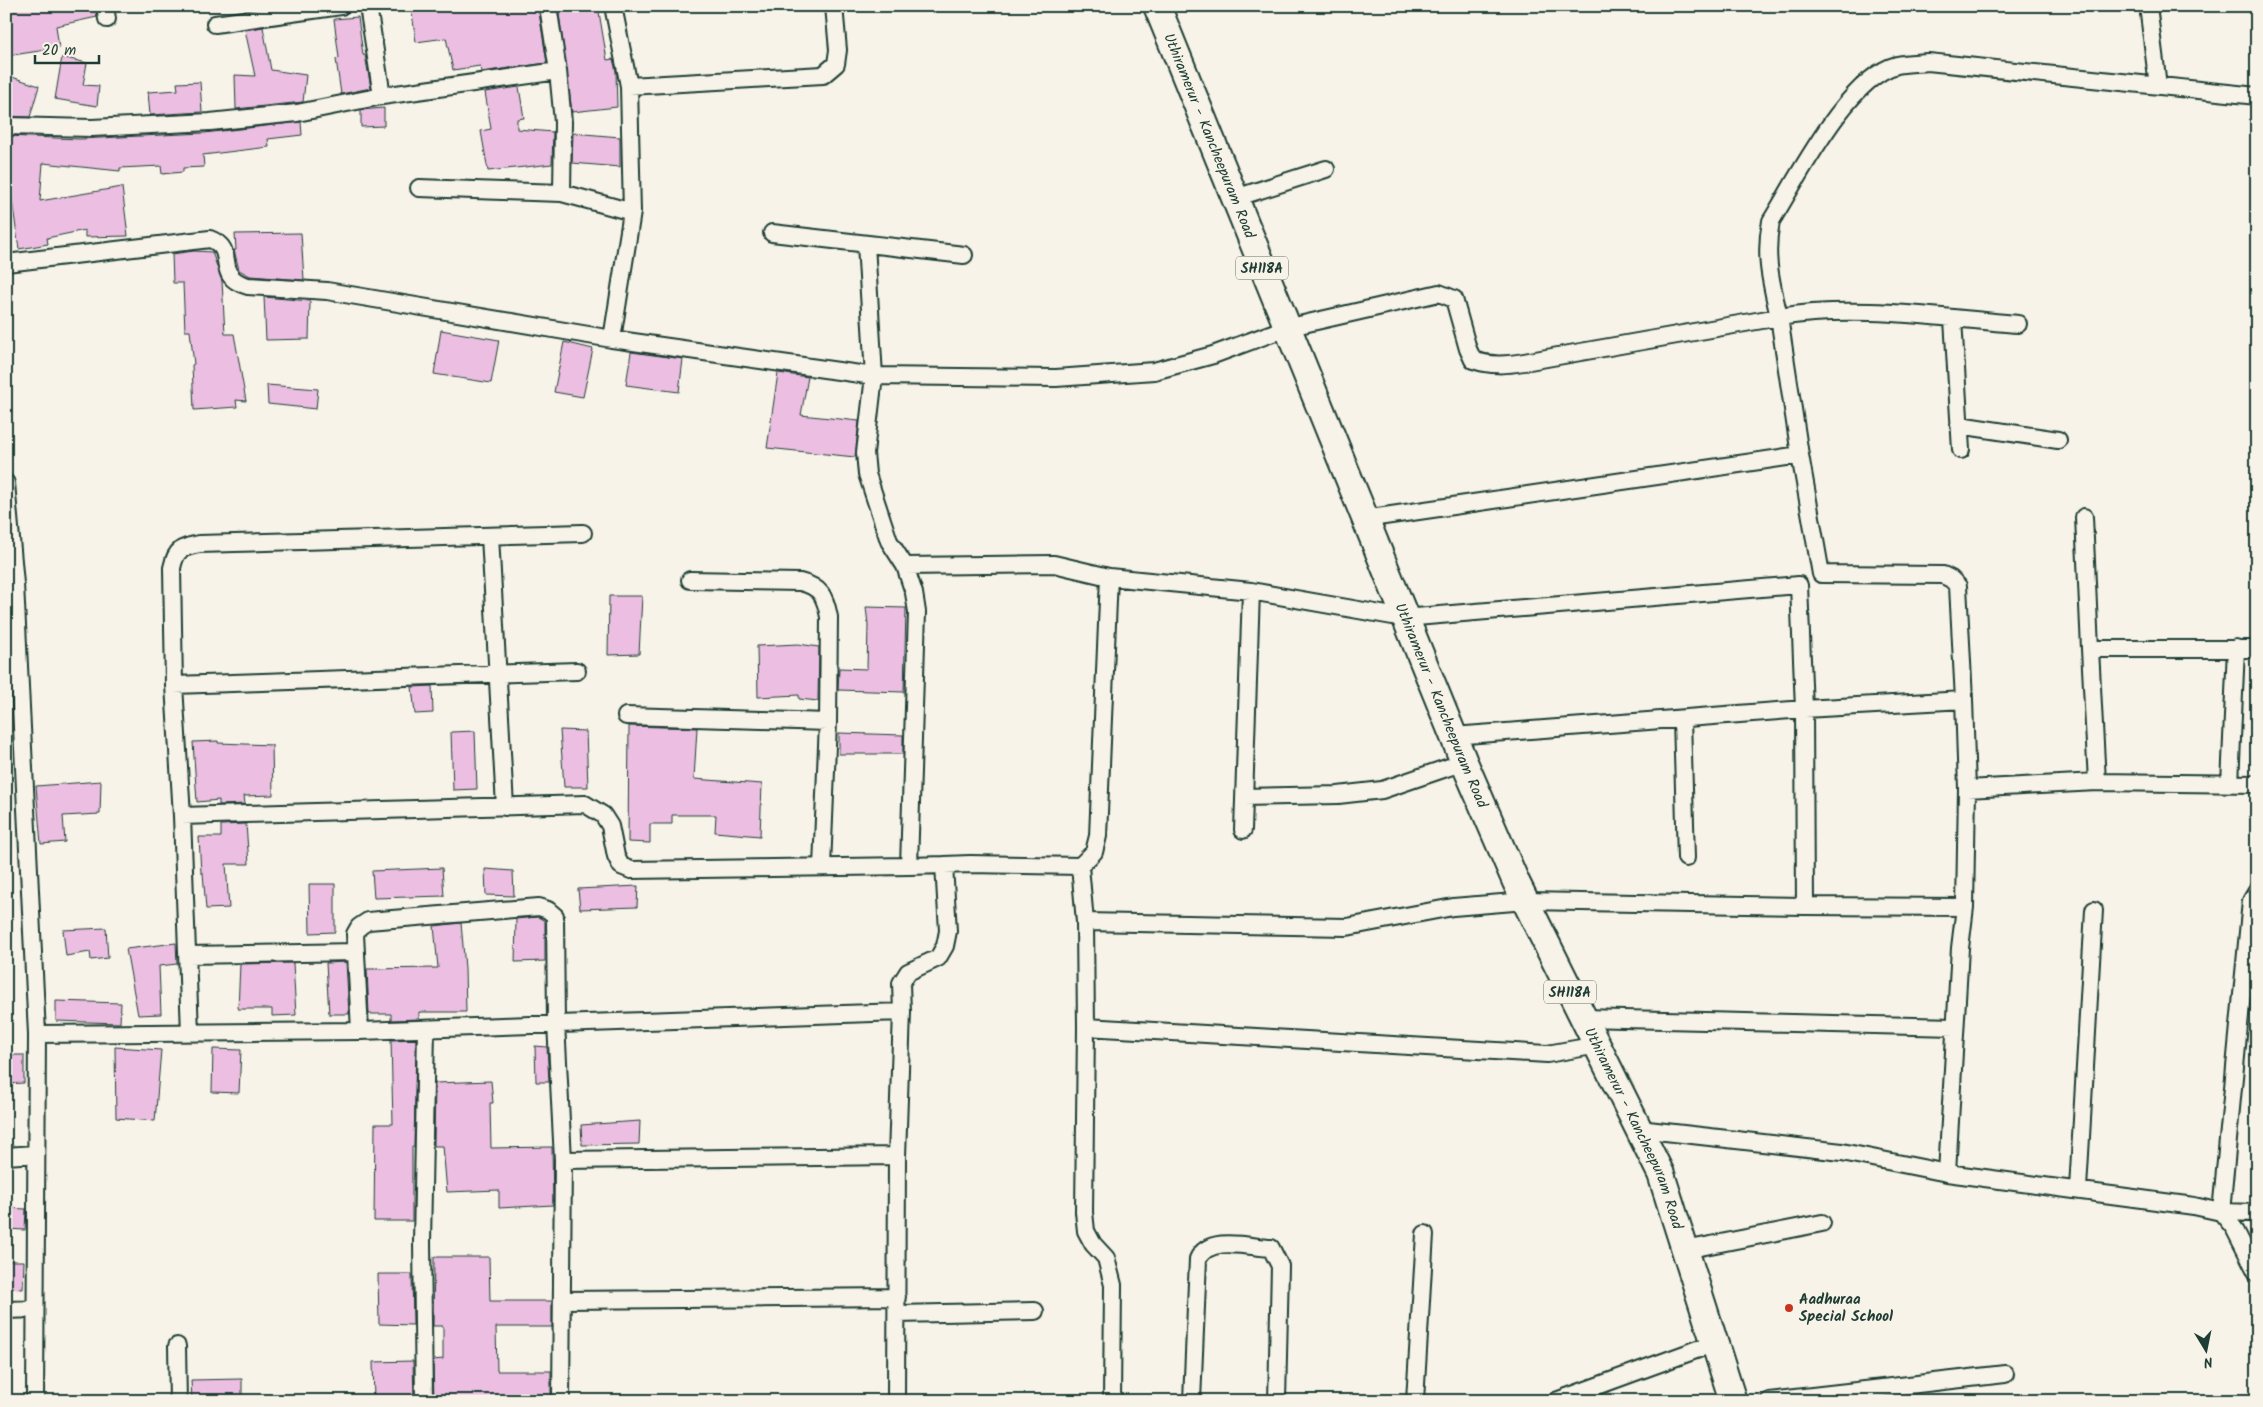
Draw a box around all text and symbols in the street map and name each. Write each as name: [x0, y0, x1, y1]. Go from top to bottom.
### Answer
street label: Uthiramerur - Kancheepuram Road: [1156, 30, 1261, 243]
scale bar: [35, 32, 99, 64]
text: 20 m: [42, 39, 76, 63]
road number: SH118A: [1236, 256, 1288, 280]
street label: Uthiramerur - Kancheepuram Road: [1388, 600, 1494, 813]
road number: SH118A: [1544, 980, 1596, 1004]
street label: Uthiramerur - Kancheepuram Road: [1577, 1023, 1689, 1233]
place label: Aadhuraa Special School: [1799, 1288, 1893, 1329]
marker: Aadhuraa Special School: [1783, 1302, 1795, 1314]
north arrow: [2180, 1324, 2230, 1374]
text: N: [2202, 1350, 2214, 1373]

